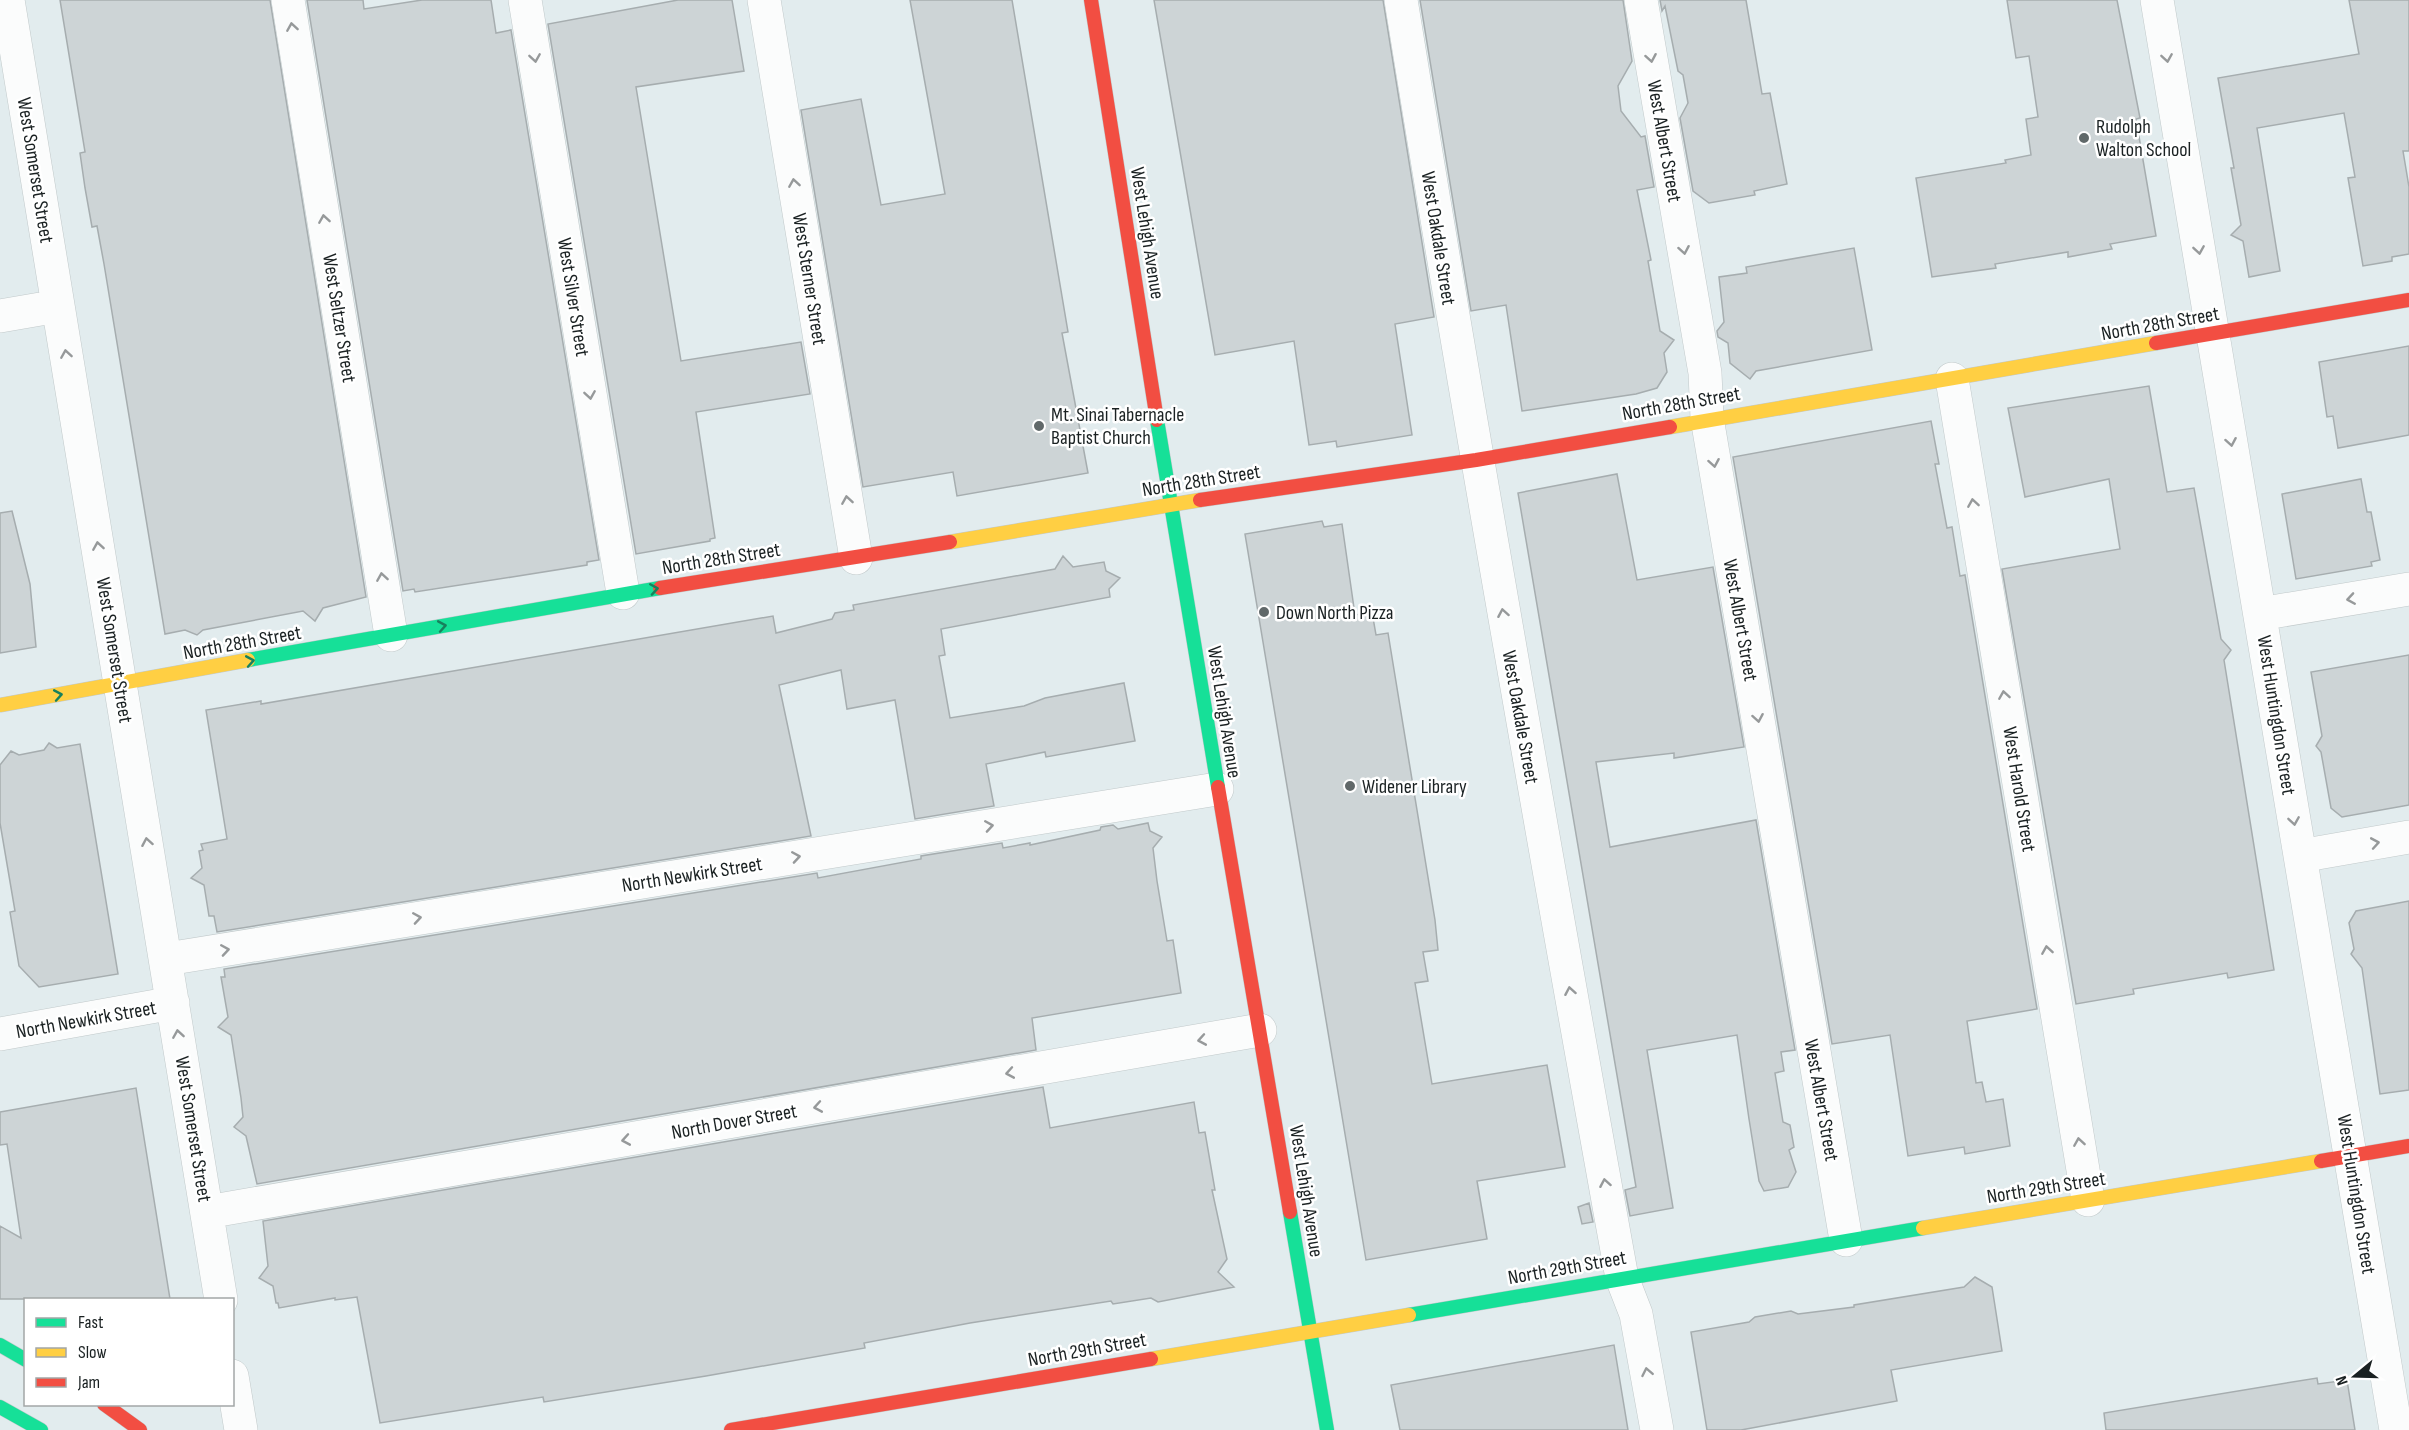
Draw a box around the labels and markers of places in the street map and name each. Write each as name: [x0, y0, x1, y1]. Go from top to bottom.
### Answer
place label: Rudolph Walton School: [2096, 115, 2191, 162]
marker: Rudolph Walton School: [2077, 131, 2091, 145]
place label: Mt. Sinai Tabernacle Baptist Church: [1051, 403, 1184, 450]
marker: Mt. Sinai Tabernacle Baptist Church: [1032, 419, 1046, 433]
place label: Down North Pizza: [1276, 601, 1394, 625]
marker: Down North Pizza: [1257, 605, 1271, 619]
place label: Widener Library: [1362, 775, 1467, 799]
marker: Widener Library: [1343, 779, 1357, 793]

